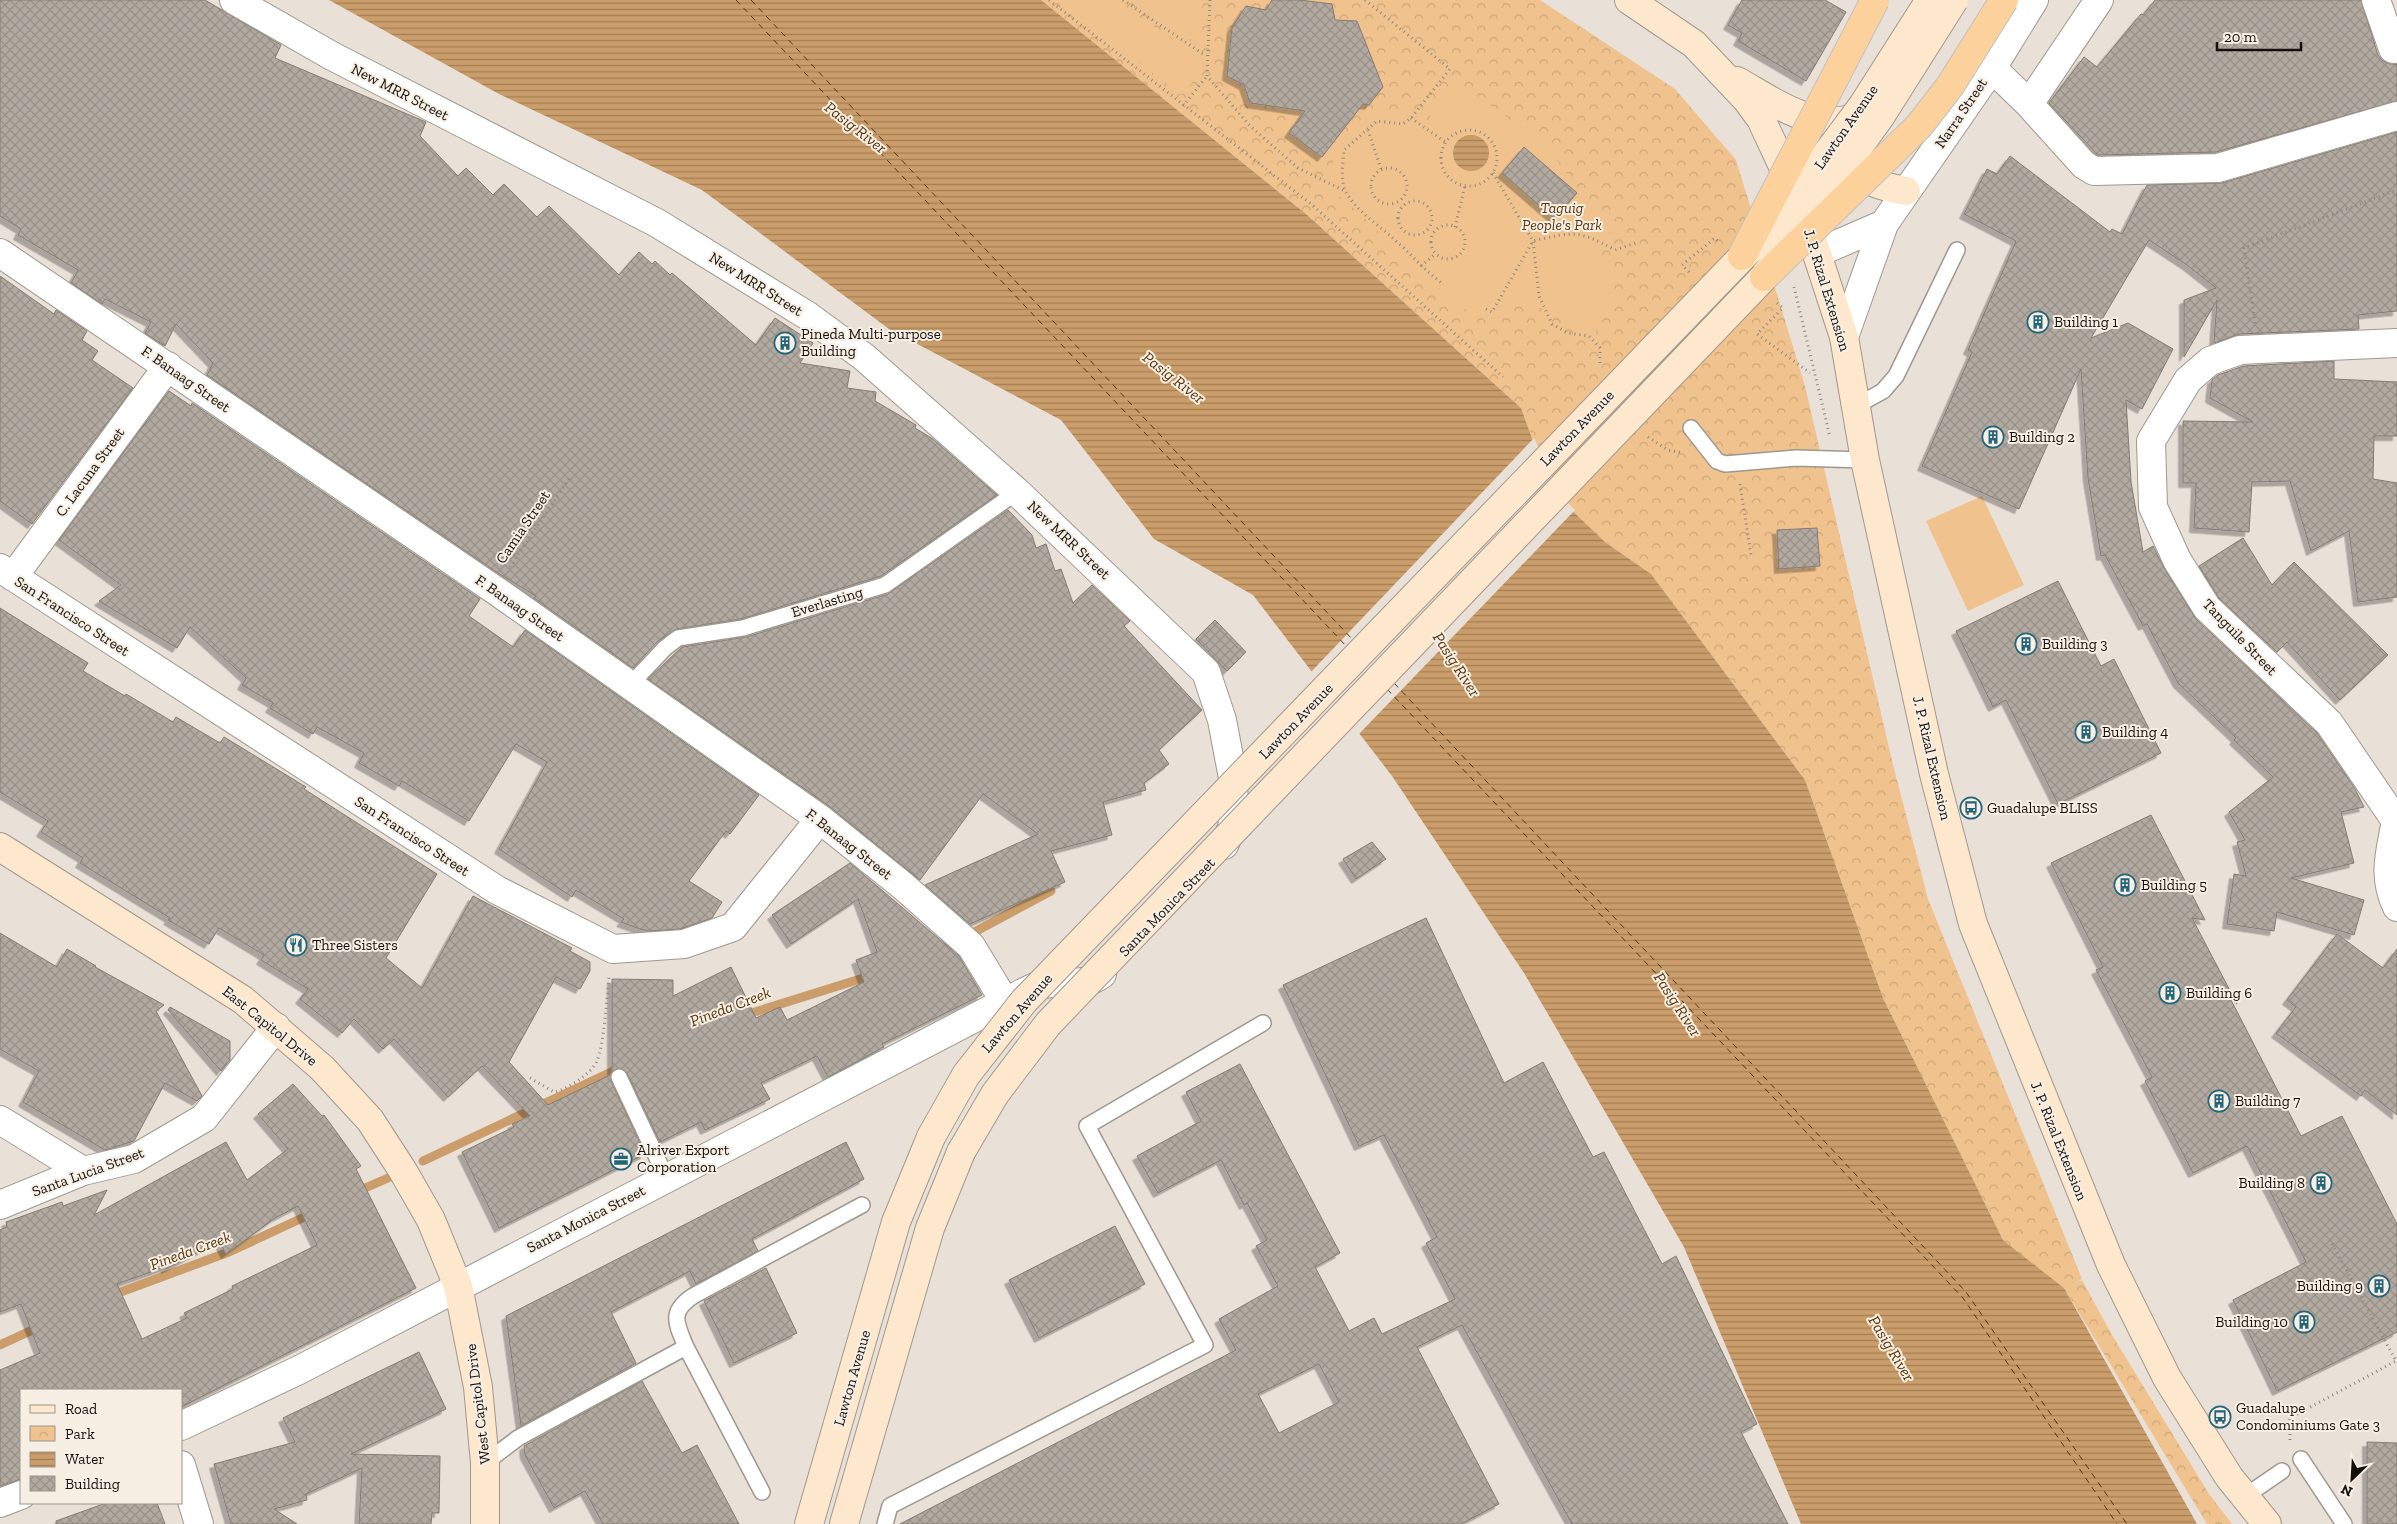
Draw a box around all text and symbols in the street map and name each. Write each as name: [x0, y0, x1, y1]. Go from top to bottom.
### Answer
scale bar: [2217, 20, 2301, 52]
text: 20 m: [2224, 28, 2257, 46]
street label: New MRR Street: [348, 60, 452, 124]
street label: Narra Street: [1931, 74, 1991, 151]
street label: Lawton Avenue: [1810, 81, 1882, 173]
water label: Pasig River: [821, 97, 891, 158]
park label: Taguig People's Park: [1522, 199, 1602, 234]
street label: J. P. Rizal Extension: [1800, 227, 1854, 354]
street label: New MRR Street: [706, 248, 806, 320]
building icon: Building 1: [2026, 310, 2050, 334]
place label: Building 1: [2054, 313, 2118, 331]
place label: Pineda Multi-purpose Building: [801, 325, 941, 360]
building icon: Pineda Multi-purpose Building: [773, 331, 797, 355]
street label: F. Banaag Street: [138, 342, 234, 417]
water label: Pasig River: [1139, 347, 1209, 408]
street label: Lawton Avenue: [1536, 386, 1618, 470]
street label: C. Lacuna Street: [52, 424, 129, 520]
building icon: Building 2: [1981, 425, 2005, 449]
place label: Building 2: [2009, 428, 2075, 446]
street label: Camia Street: [492, 487, 554, 567]
street label: New MRR Street: [1024, 497, 1115, 583]
street label: F. Banaag Street: [472, 571, 568, 646]
street label: San Francisco Street: [11, 572, 133, 660]
street label: Everlasting: [789, 583, 865, 621]
street label: Tanguile Street: [2199, 595, 2281, 679]
water label: Pasig River: [1429, 629, 1485, 700]
building icon: Building 3: [2014, 632, 2038, 656]
place label: Building 3: [2042, 635, 2108, 653]
street label: Lawton Avenue: [1255, 679, 1337, 763]
street label: J. P. Rizal Extension: [1909, 694, 1955, 822]
building icon: Building 4: [2074, 720, 2098, 744]
place label: Building 4: [2102, 723, 2168, 741]
street label: San Francisco Street: [351, 792, 473, 880]
bus stop icon: Guadalupe BLISS: [1959, 796, 1983, 820]
place label: Guadalupe BLISS: [1987, 799, 2098, 817]
street label: F. Banaag Street: [802, 805, 896, 884]
street label: Santa Monica Street: [1115, 853, 1219, 960]
building icon: Building 5: [2113, 873, 2137, 897]
place label: Building 5: [2141, 876, 2207, 894]
restaurant icon: Three Sisters: [284, 933, 308, 957]
place label: Three Sisters: [312, 936, 398, 954]
water label: Pasig River: [1650, 969, 1706, 1040]
street label: Lawton Avenue: [978, 970, 1056, 1056]
building icon: Building 6: [2158, 981, 2182, 1005]
street label: East Capitol Drive: [219, 982, 321, 1070]
water label: Pineda Creek: [687, 982, 773, 1031]
place label: Building 6: [2186, 984, 2252, 1002]
street label: J. P. Rizal Extension: [2027, 1079, 2091, 1204]
building icon: Building 7: [2207, 1089, 2231, 1113]
place label: Building 7: [2235, 1092, 2300, 1110]
place label: Alriver Export Corporation: [637, 1141, 730, 1176]
street label: Santa Lucia Street: [30, 1143, 147, 1201]
office icon: Alriver Export Corporation: [609, 1147, 633, 1171]
building icon: Building 8: [2309, 1171, 2333, 1195]
place label: Building 8: [2239, 1174, 2305, 1192]
street label: Santa Monica Street: [524, 1181, 649, 1257]
water label: Pineda Creek: [147, 1227, 233, 1274]
building icon: Building 9: [2367, 1274, 2391, 1298]
place label: Building 9: [2297, 1277, 2363, 1295]
building icon: Building 10: [2292, 1310, 2316, 1334]
water label: Pasig River: [1865, 1312, 1919, 1385]
place label: Building 10: [2215, 1313, 2288, 1331]
street label: Lawton Avenue: [830, 1328, 874, 1428]
street label: West Capitol Drive: [462, 1343, 494, 1465]
legend: [20, 1389, 182, 1504]
place label: Guadalupe Condominiums Gate 3: [2236, 1399, 2380, 1434]
text: Road: [65, 1400, 98, 1418]
bus stop icon: Guadalupe Condominiums Gate 3: [2208, 1405, 2232, 1429]
text: Park: [65, 1425, 95, 1443]
text: Water: [65, 1450, 105, 1468]
north arrow: [2327, 1454, 2377, 1504]
text: Building: [65, 1475, 120, 1493]
text: N: [2338, 1480, 2355, 1500]

